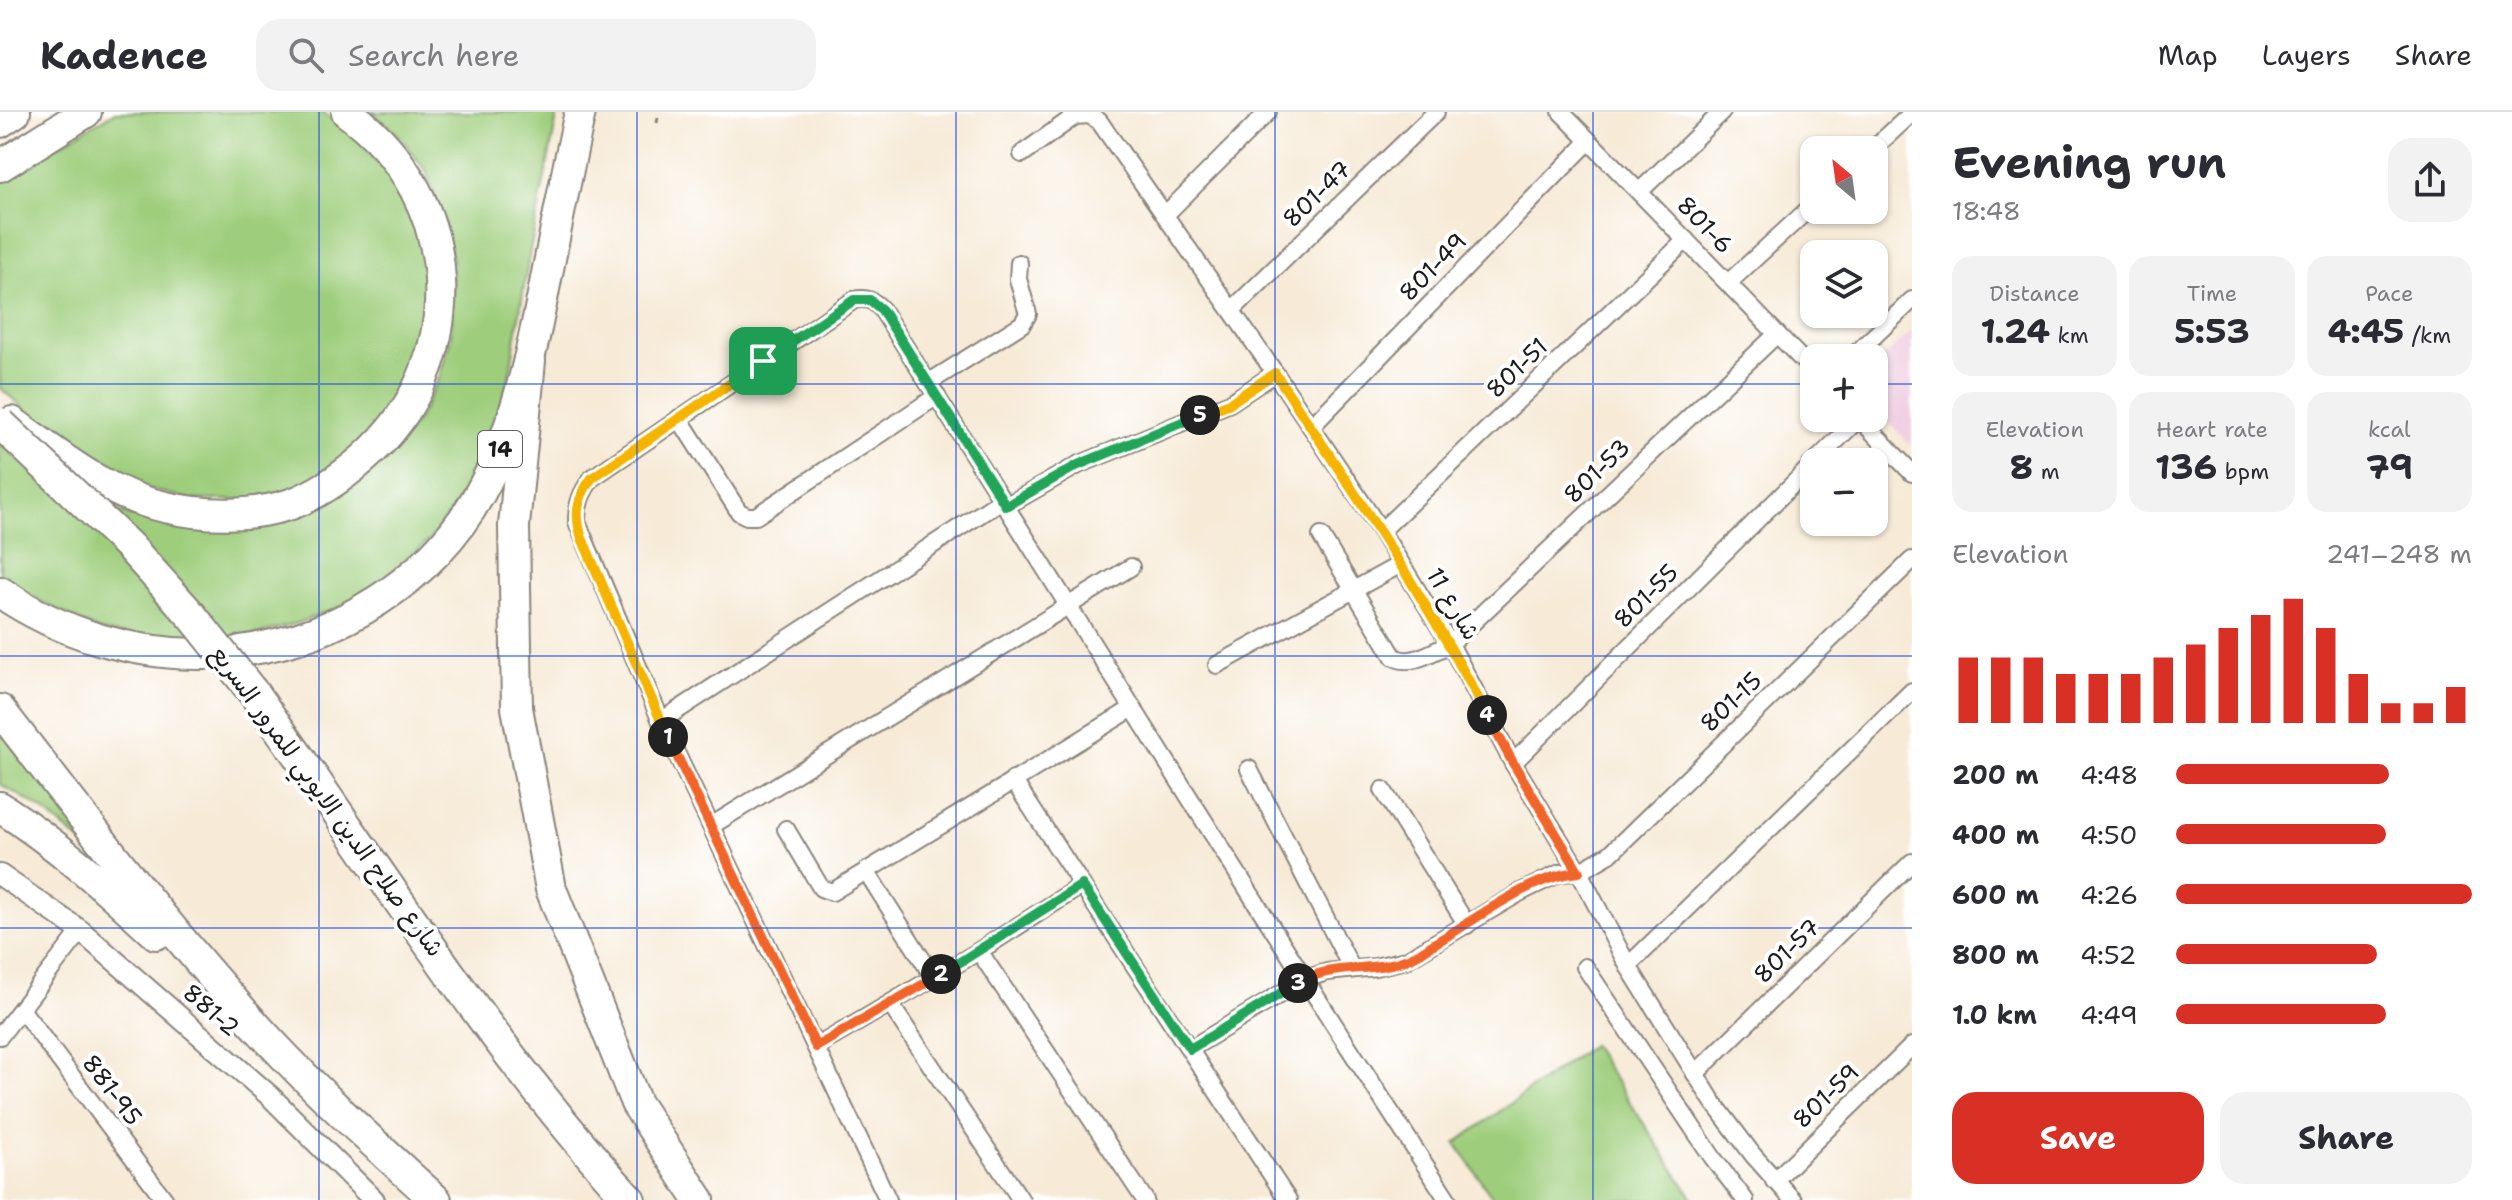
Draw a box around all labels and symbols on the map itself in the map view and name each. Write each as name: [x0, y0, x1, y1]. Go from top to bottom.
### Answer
north arrow: [1800, 136, 1888, 224]
street label: 801-47: [1276, 154, 1358, 234]
street label: 801-6: [1670, 189, 1740, 261]
street label: 801-49: [1392, 226, 1474, 308]
pin: [729, 327, 797, 395]
street label: 801-51: [1479, 331, 1555, 405]
pin: 5: [1180, 395, 1220, 435]
road number: 14: [478, 431, 522, 467]
street label: 801-53: [1557, 431, 1637, 511]
street label: 801-55: [1607, 557, 1685, 635]
street label: شارع 11: [1418, 562, 1487, 647]
street label: شارع صلاح الدين الايوبي للمرور السريع: [199, 639, 451, 966]
street label: 801-15: [1693, 665, 1769, 739]
pin: 4: [1467, 695, 1507, 735]
pin: 1: [648, 717, 688, 757]
street label: 801-57: [1747, 911, 1827, 991]
pin: 2: [921, 954, 961, 994]
pin: 3: [1278, 963, 1318, 1003]
street label: 881-2: [176, 977, 246, 1043]
street label: 881-95: [75, 1048, 149, 1132]
street label: 801-59: [1786, 1056, 1866, 1136]

